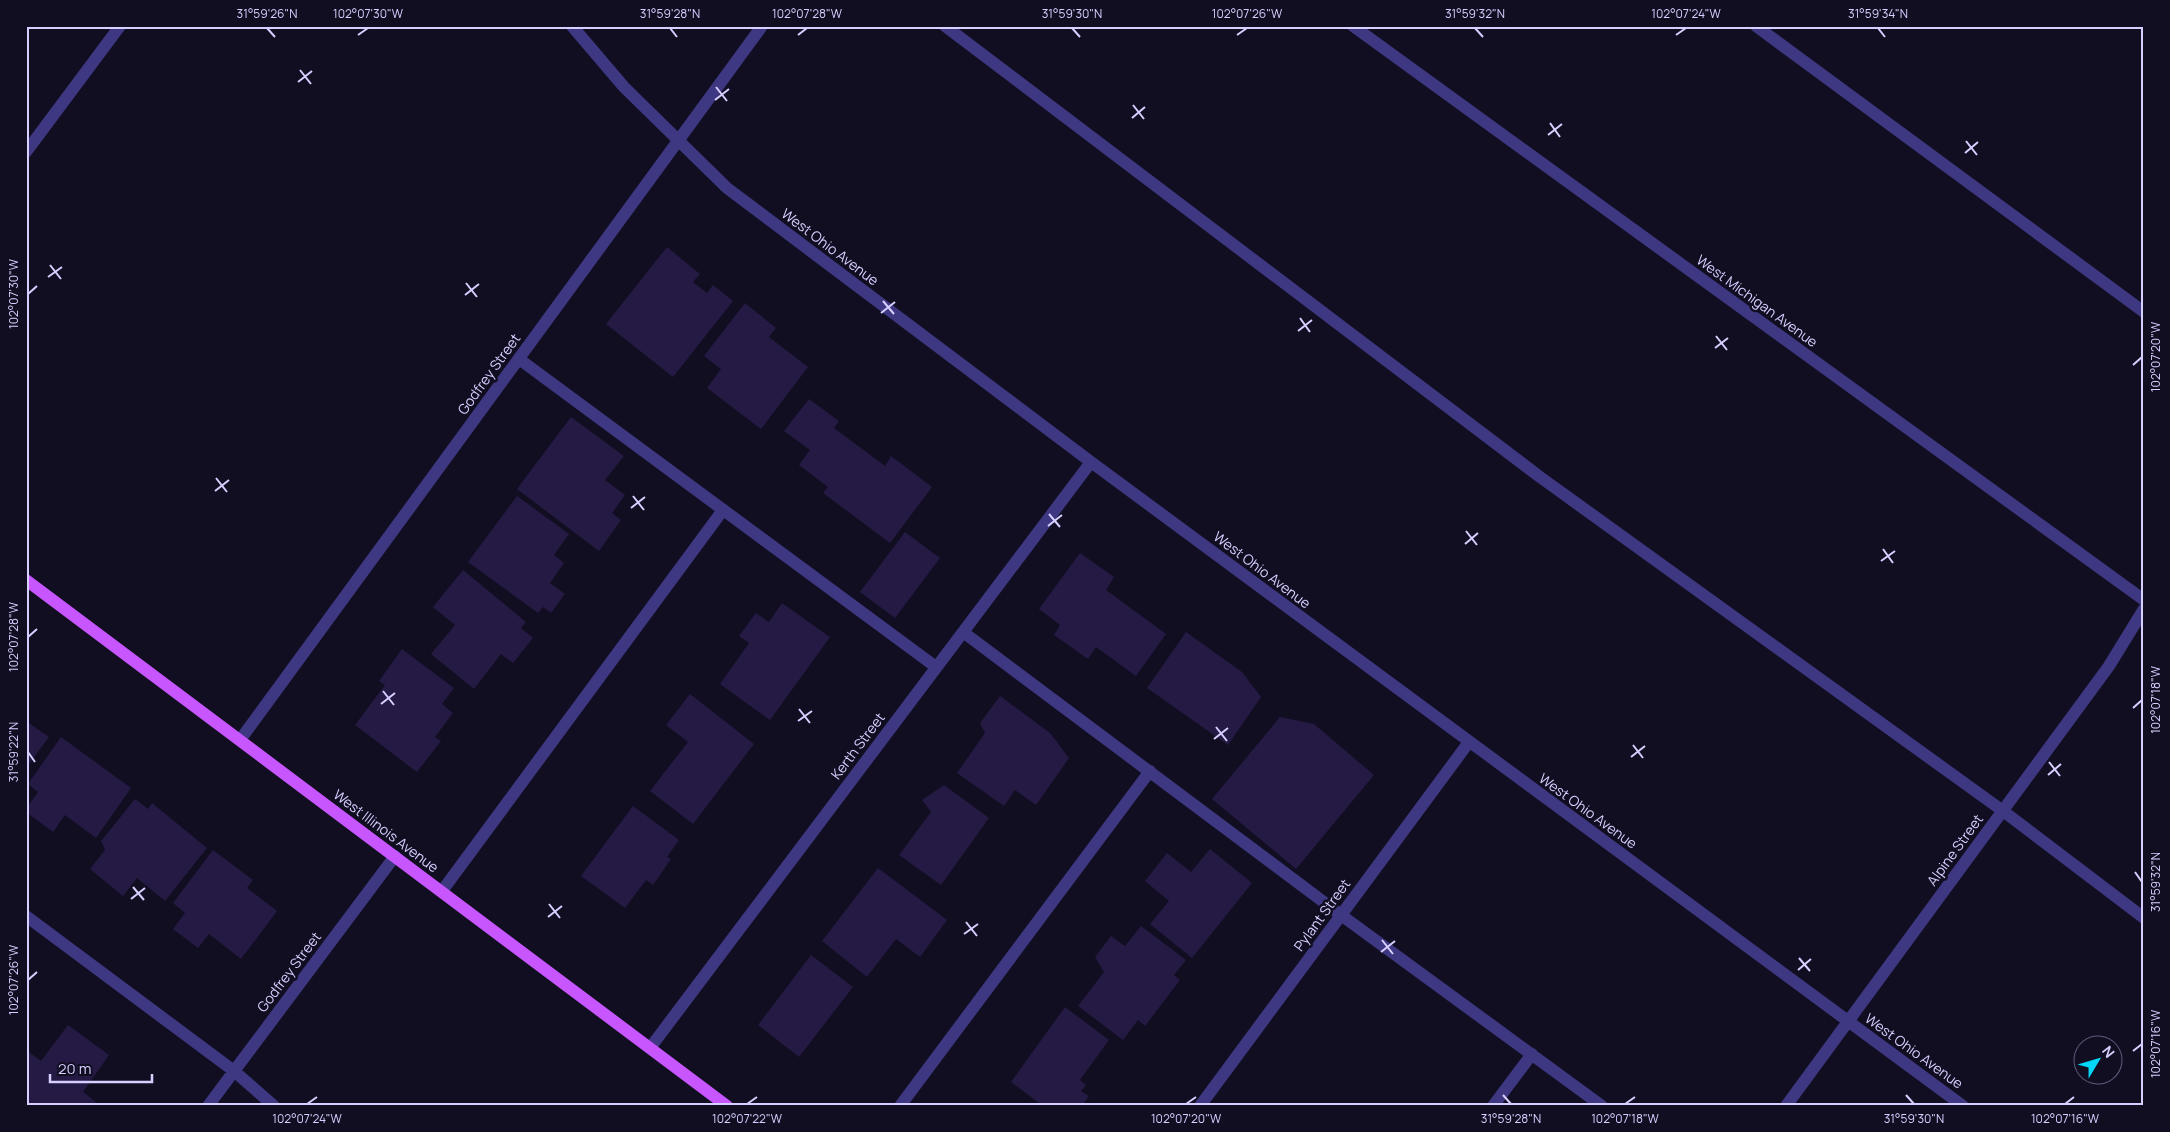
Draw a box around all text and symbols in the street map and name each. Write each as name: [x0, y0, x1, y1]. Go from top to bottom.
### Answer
text: 31°59'26"N: [237, 5, 297, 22]
text: 102°07'30"W: [333, 5, 404, 22]
text: 31°59'28"N: [640, 5, 700, 22]
text: 102°07'28"W: [772, 5, 843, 22]
text: 31°59'30"N: [1042, 5, 1102, 22]
text: 102°07'26"W: [1212, 5, 1283, 22]
text: 31°59'32"N: [1445, 5, 1505, 22]
text: 102°07'24"W: [1651, 5, 1721, 22]
text: 31°59'34"N: [1848, 5, 1908, 22]
street label: West Ohio Avenue: [778, 204, 883, 289]
street label: West Michigan Avenue: [1693, 250, 1822, 351]
text: 102°07'30"W: [5, 258, 22, 329]
text: 102°07'20"W: [2147, 321, 2164, 392]
street label: Godfrey Street: [453, 329, 525, 418]
street label: West Ohio Avenue: [1210, 527, 1315, 612]
text: 102°07'28"W: [5, 601, 22, 672]
text: 102°07'18"W: [2147, 665, 2164, 734]
street label: Kerth Street: [826, 708, 889, 783]
text: 31°59'22"N: [5, 722, 22, 782]
street label: West Ohio Avenue: [1535, 769, 1641, 853]
street label: West Illinois Avenue: [330, 785, 443, 876]
street label: Alpine Street: [1922, 810, 1987, 889]
text: 31°59'32"N: [2147, 852, 2164, 912]
street label: Pylant Street: [1289, 875, 1354, 955]
street label: Godfrey Street: [252, 927, 325, 1016]
text: 102°07'26"W: [5, 944, 22, 1015]
street label: West Ohio Avenue: [1861, 1009, 1967, 1093]
text: 102°07'16"W: [2147, 1009, 2164, 1078]
north arrow: [2072, 1034, 2122, 1084]
text: N: [2098, 1042, 2119, 1062]
scale bar: [50, 1052, 152, 1084]
text: 20 m: [58, 1058, 91, 1079]
text: 102°07'24"W: [272, 1110, 342, 1127]
text: 102°07'22"W: [712, 1110, 783, 1127]
text: 102°07'20"W: [1151, 1110, 1222, 1127]
text: 31°59'28"N: [1481, 1110, 1541, 1127]
text: 102°07'18"W: [1591, 1110, 1660, 1127]
text: 31°59'30"N: [1884, 1110, 1944, 1127]
text: 102°07'16"W: [2031, 1110, 2100, 1127]

